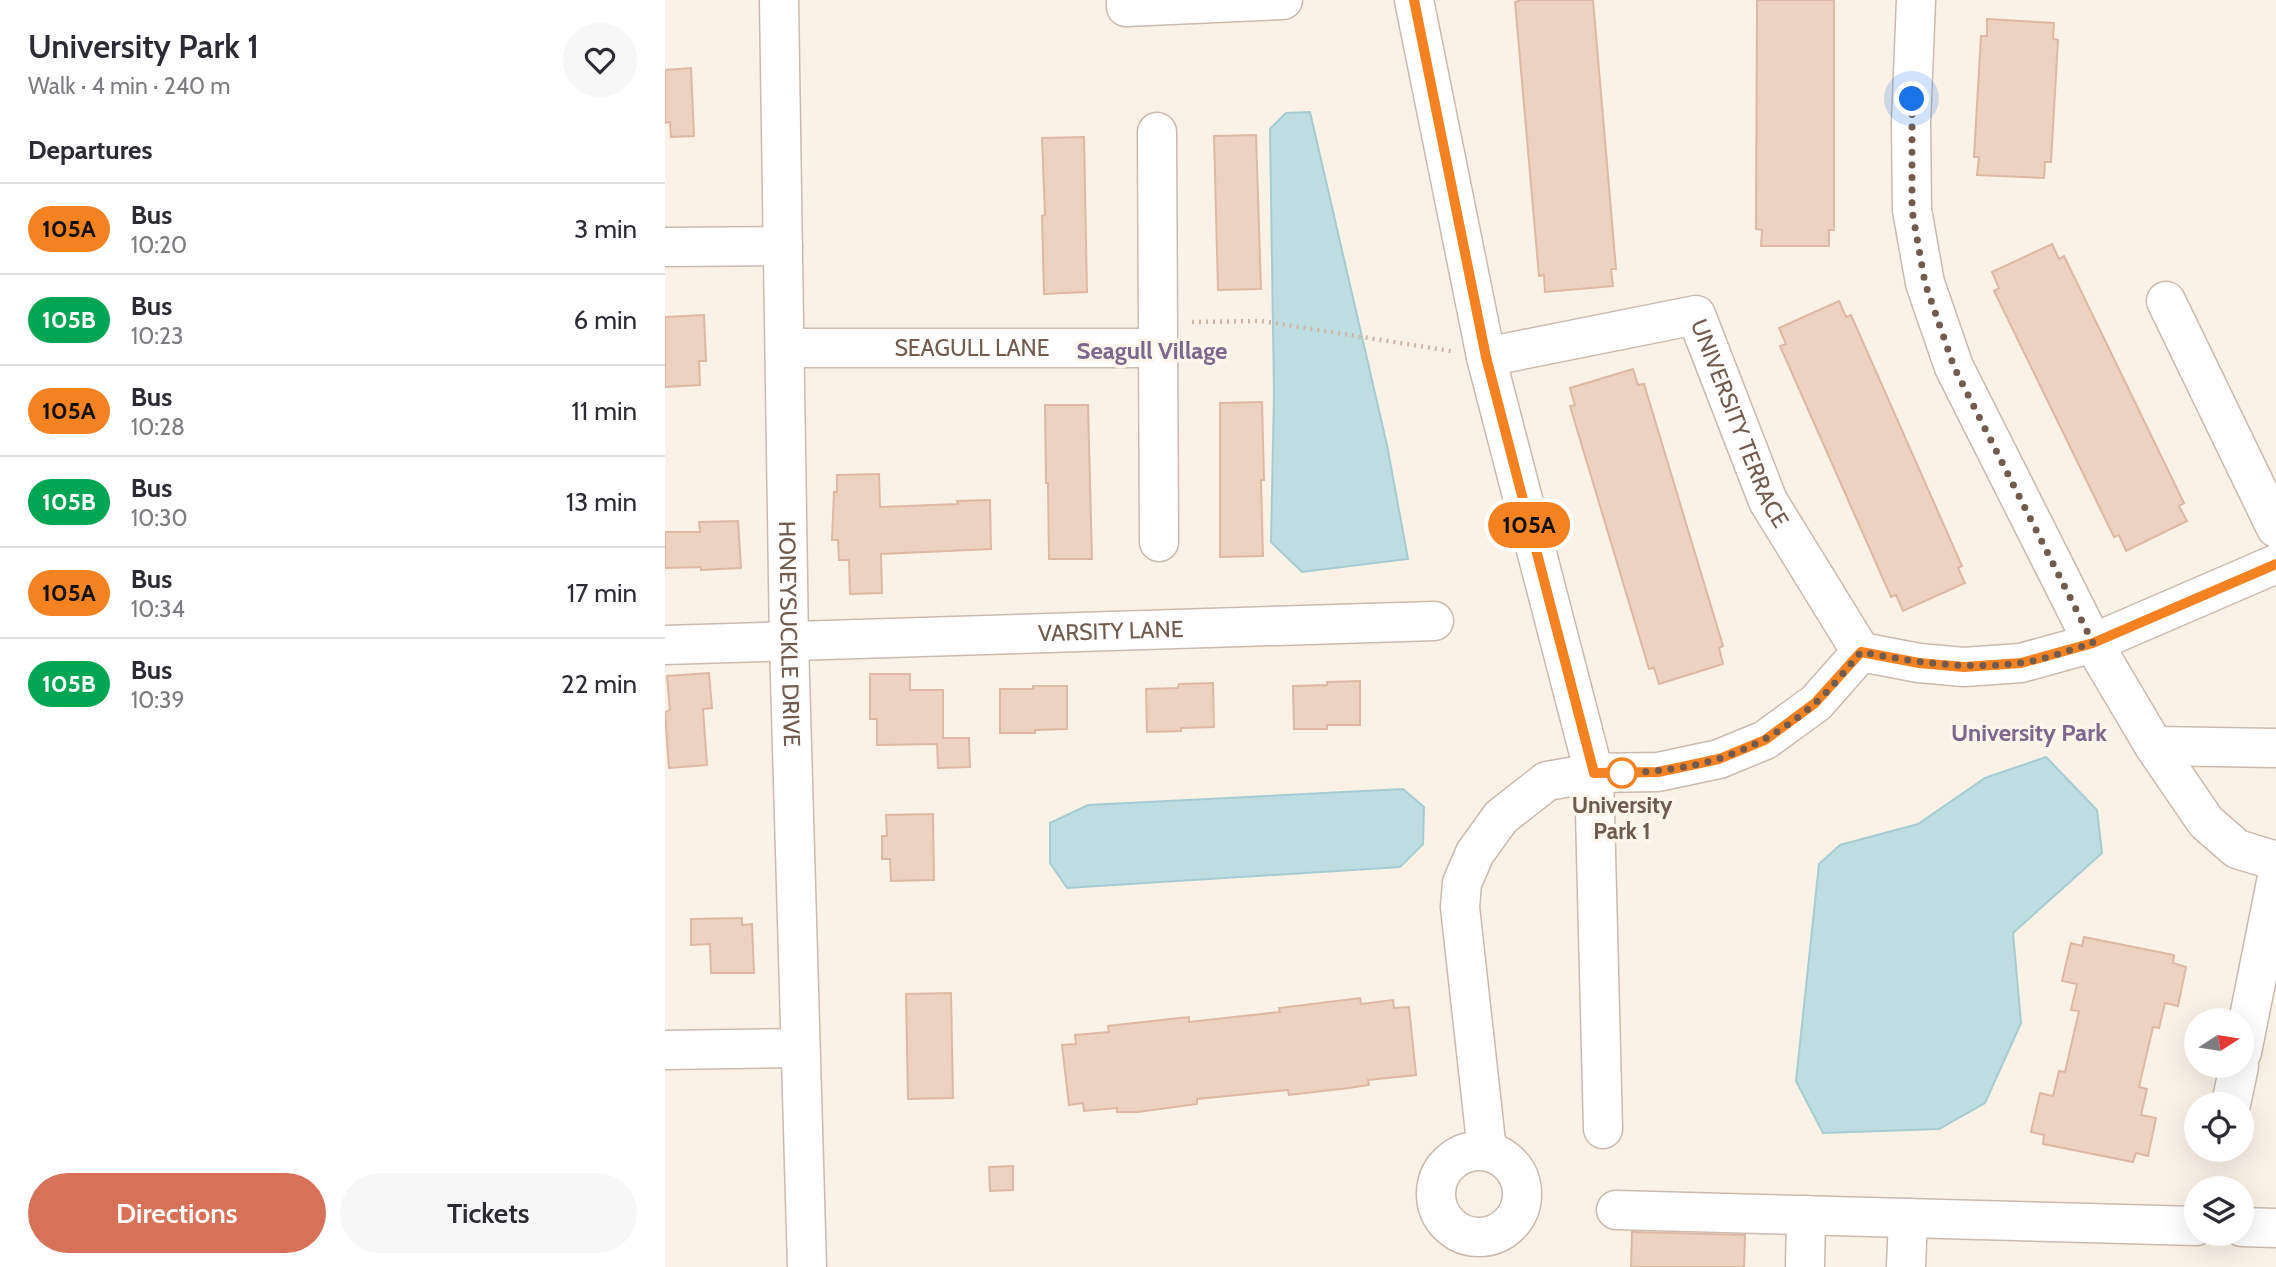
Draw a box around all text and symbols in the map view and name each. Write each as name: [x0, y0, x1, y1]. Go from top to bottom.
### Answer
button: heart: [563, 23, 637, 97]
text: University Park 1: [28, 26, 259, 66]
text: Walk · 4 min · 240 m: [28, 72, 230, 100]
your location: [1894, 81, 1929, 116]
text: Departures: [28, 134, 152, 166]
text: Bus: [131, 199, 172, 231]
text: 3 min: [574, 213, 637, 245]
text: 105A: [42, 214, 96, 243]
text: 10:20: [131, 231, 187, 259]
text: Bus: [131, 290, 172, 322]
text: 6 min: [574, 304, 637, 336]
text: 105B: [42, 305, 96, 334]
street label: UNIVERSITY TERRACE: [1685, 315, 1795, 533]
text: 10:23: [131, 322, 184, 350]
street label: SEAGULL LANE: [894, 334, 1050, 362]
district label: Seagull Village: [1077, 336, 1227, 365]
text: Bus: [131, 381, 172, 413]
text: 11 min: [571, 395, 637, 427]
text: 105A: [42, 396, 96, 425]
text: 10:28: [131, 413, 185, 441]
text: Bus: [131, 472, 172, 504]
text: 13 min: [566, 486, 637, 518]
text: 105B: [42, 487, 96, 516]
line badge: 105A: [1480, 502, 1578, 548]
text: 10:30: [131, 504, 188, 532]
text: 105A: [1502, 510, 1556, 539]
street label: HONEYSUCKLE DRIVE: [773, 521, 806, 747]
text: Bus: [131, 563, 172, 595]
text: 17 min: [567, 577, 637, 609]
text: 105A: [42, 578, 96, 607]
text: 10:34: [131, 595, 185, 623]
street label: VARSITY LANE: [1038, 615, 1184, 647]
text: Bus: [131, 654, 172, 686]
text: 22 min: [561, 668, 637, 700]
text: 105B: [42, 669, 96, 698]
text: 10:39: [131, 686, 185, 714]
district label: University Park: [1951, 718, 2107, 747]
marker: University Park 1: [1607, 758, 1637, 788]
place label: University Park 1: [1572, 791, 1673, 845]
north arrow: [2184, 1008, 2254, 1078]
map controls: [2184, 1008, 2254, 1246]
button: locate: [2184, 1092, 2254, 1162]
button: Directions: [28, 1173, 326, 1253]
button: Tickets: [340, 1173, 637, 1253]
button: layers: [2184, 1176, 2254, 1246]

